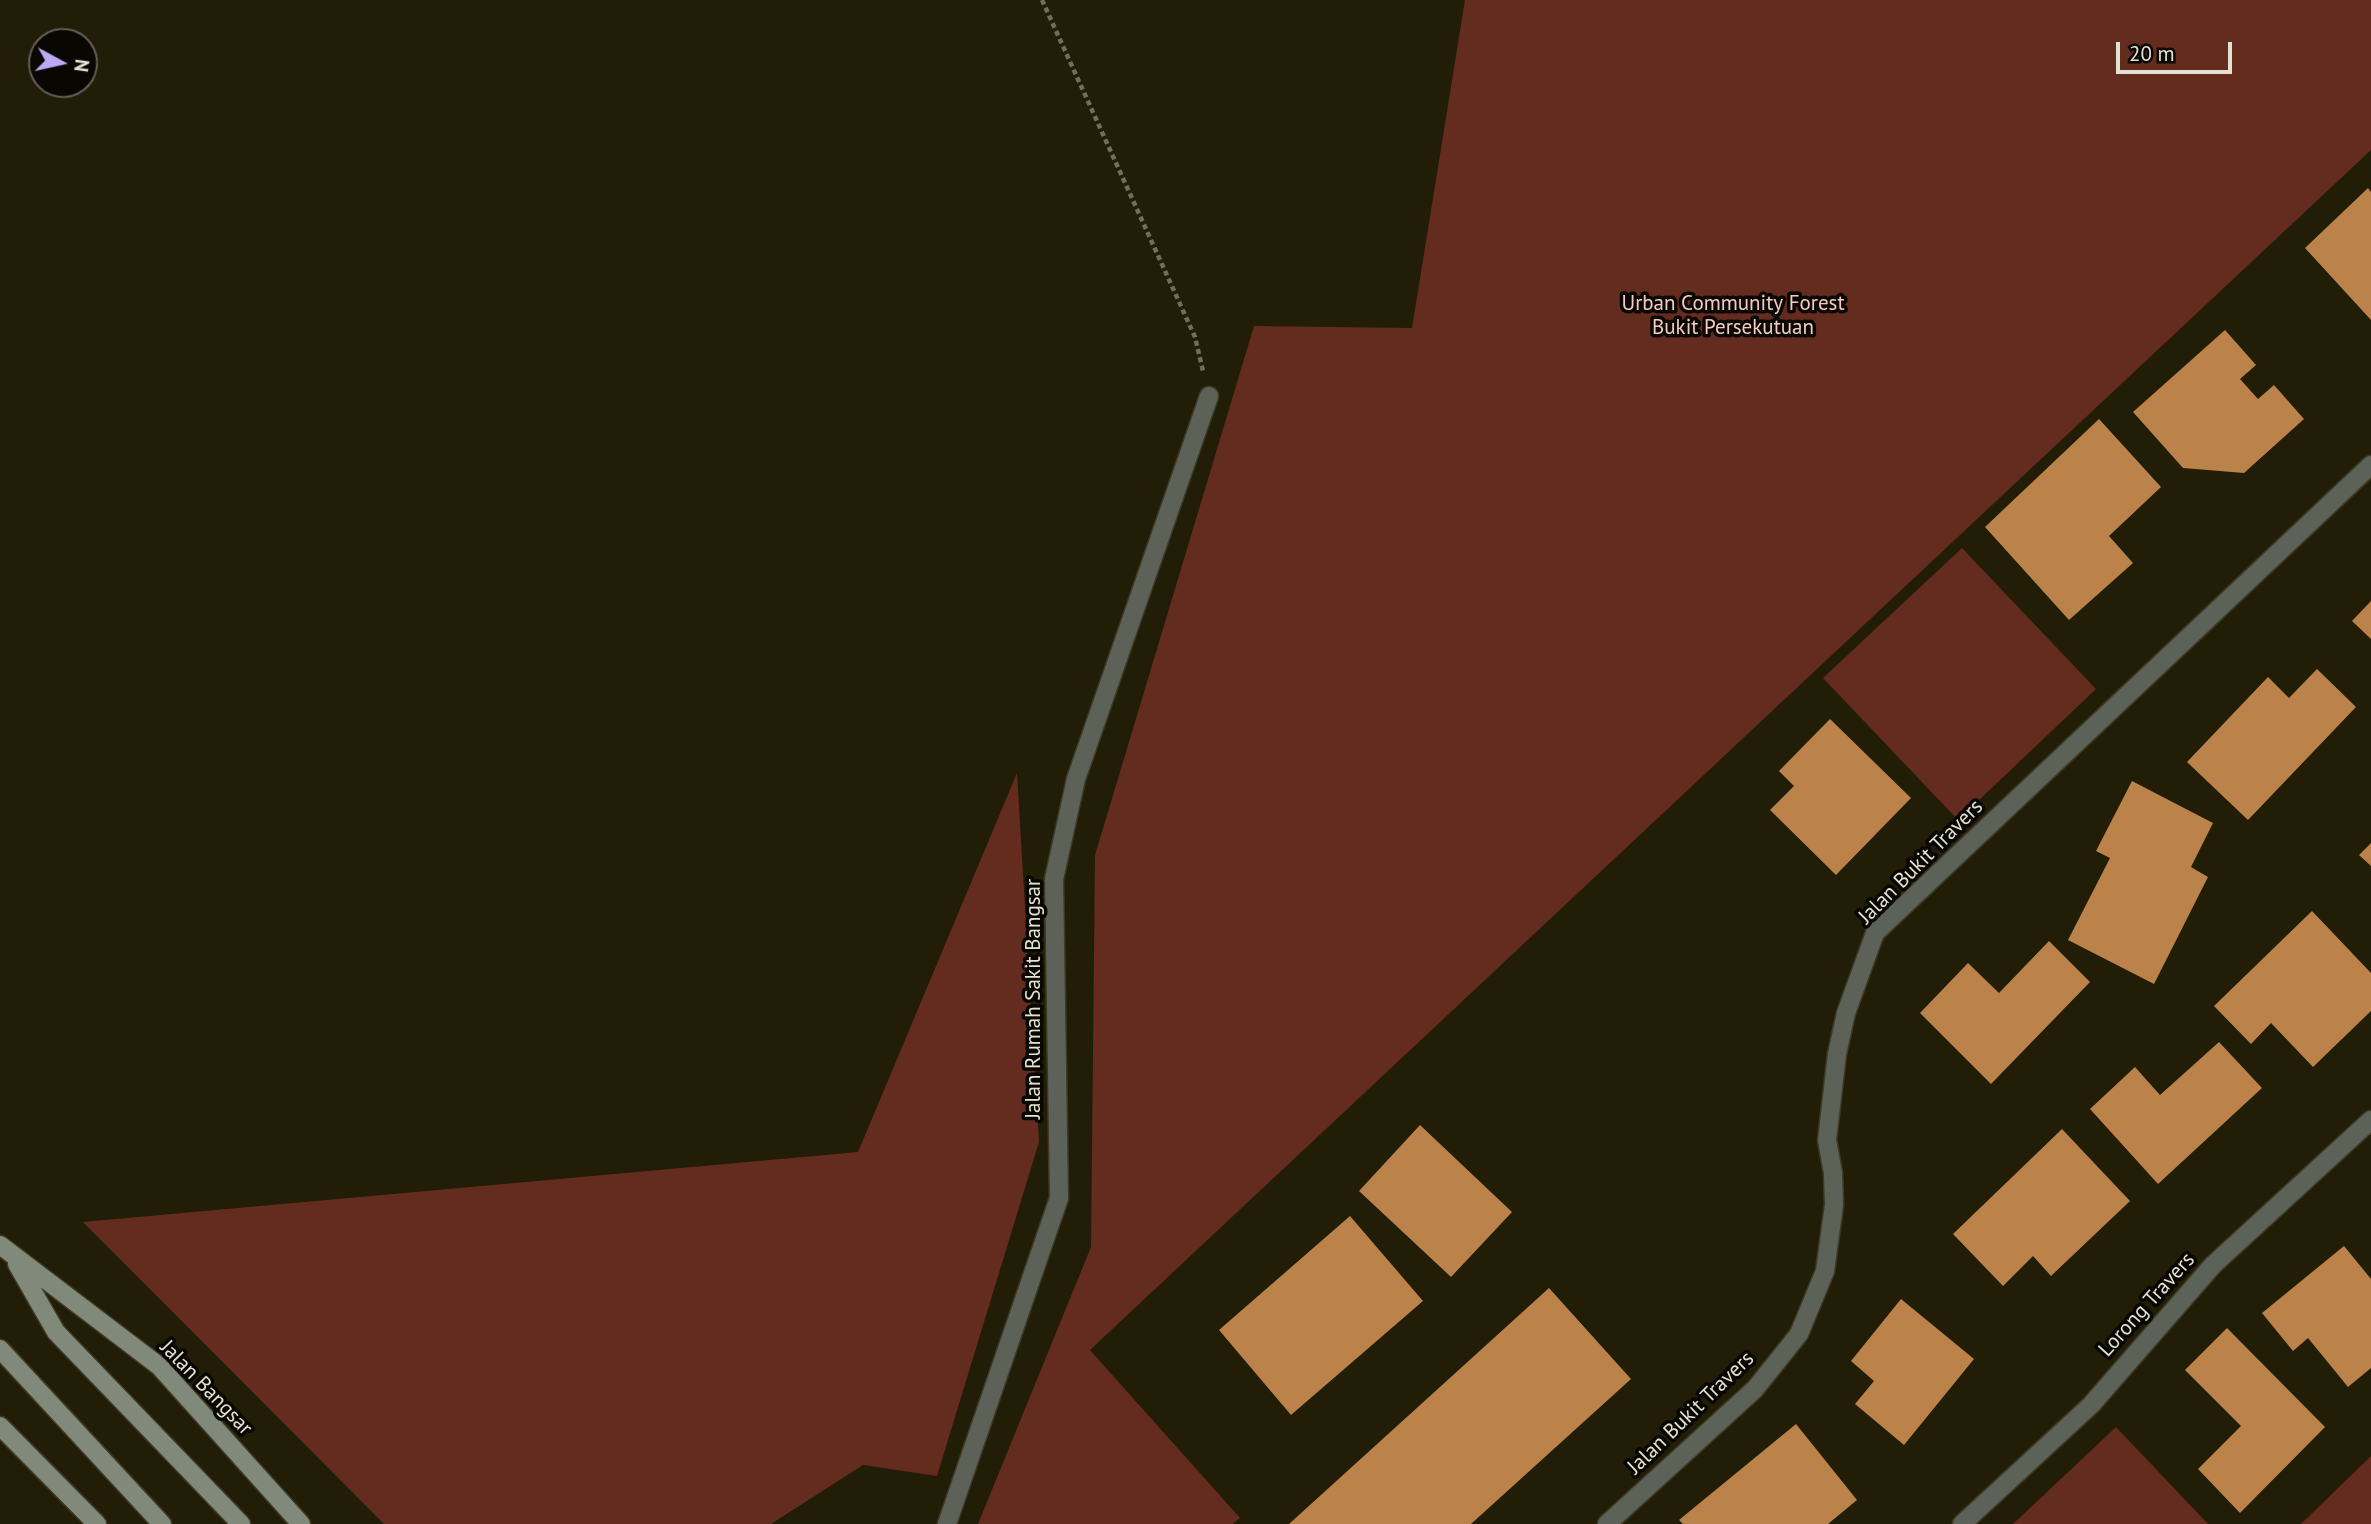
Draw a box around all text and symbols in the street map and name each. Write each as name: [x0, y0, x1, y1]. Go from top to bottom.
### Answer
north arrow: [28, 28, 98, 98]
scale bar: [2119, 28, 2234, 72]
text: 20 m: [2129, 40, 2175, 67]
text: N: [69, 58, 95, 73]
park label: Urban Community Forest Bukit Persekutuan: [1621, 291, 1845, 341]
street label: Jalan Bukit Travers: [1854, 795, 1988, 929]
street label: Jalan Rumah Sakit Bangsar: [1021, 879, 1047, 1119]
street label: Lorong Travers: [2094, 1248, 2200, 1362]
street label: Jalan Bangsar: [155, 1335, 257, 1441]
street label: Jalan Bukit Travers: [1623, 1346, 1759, 1480]

